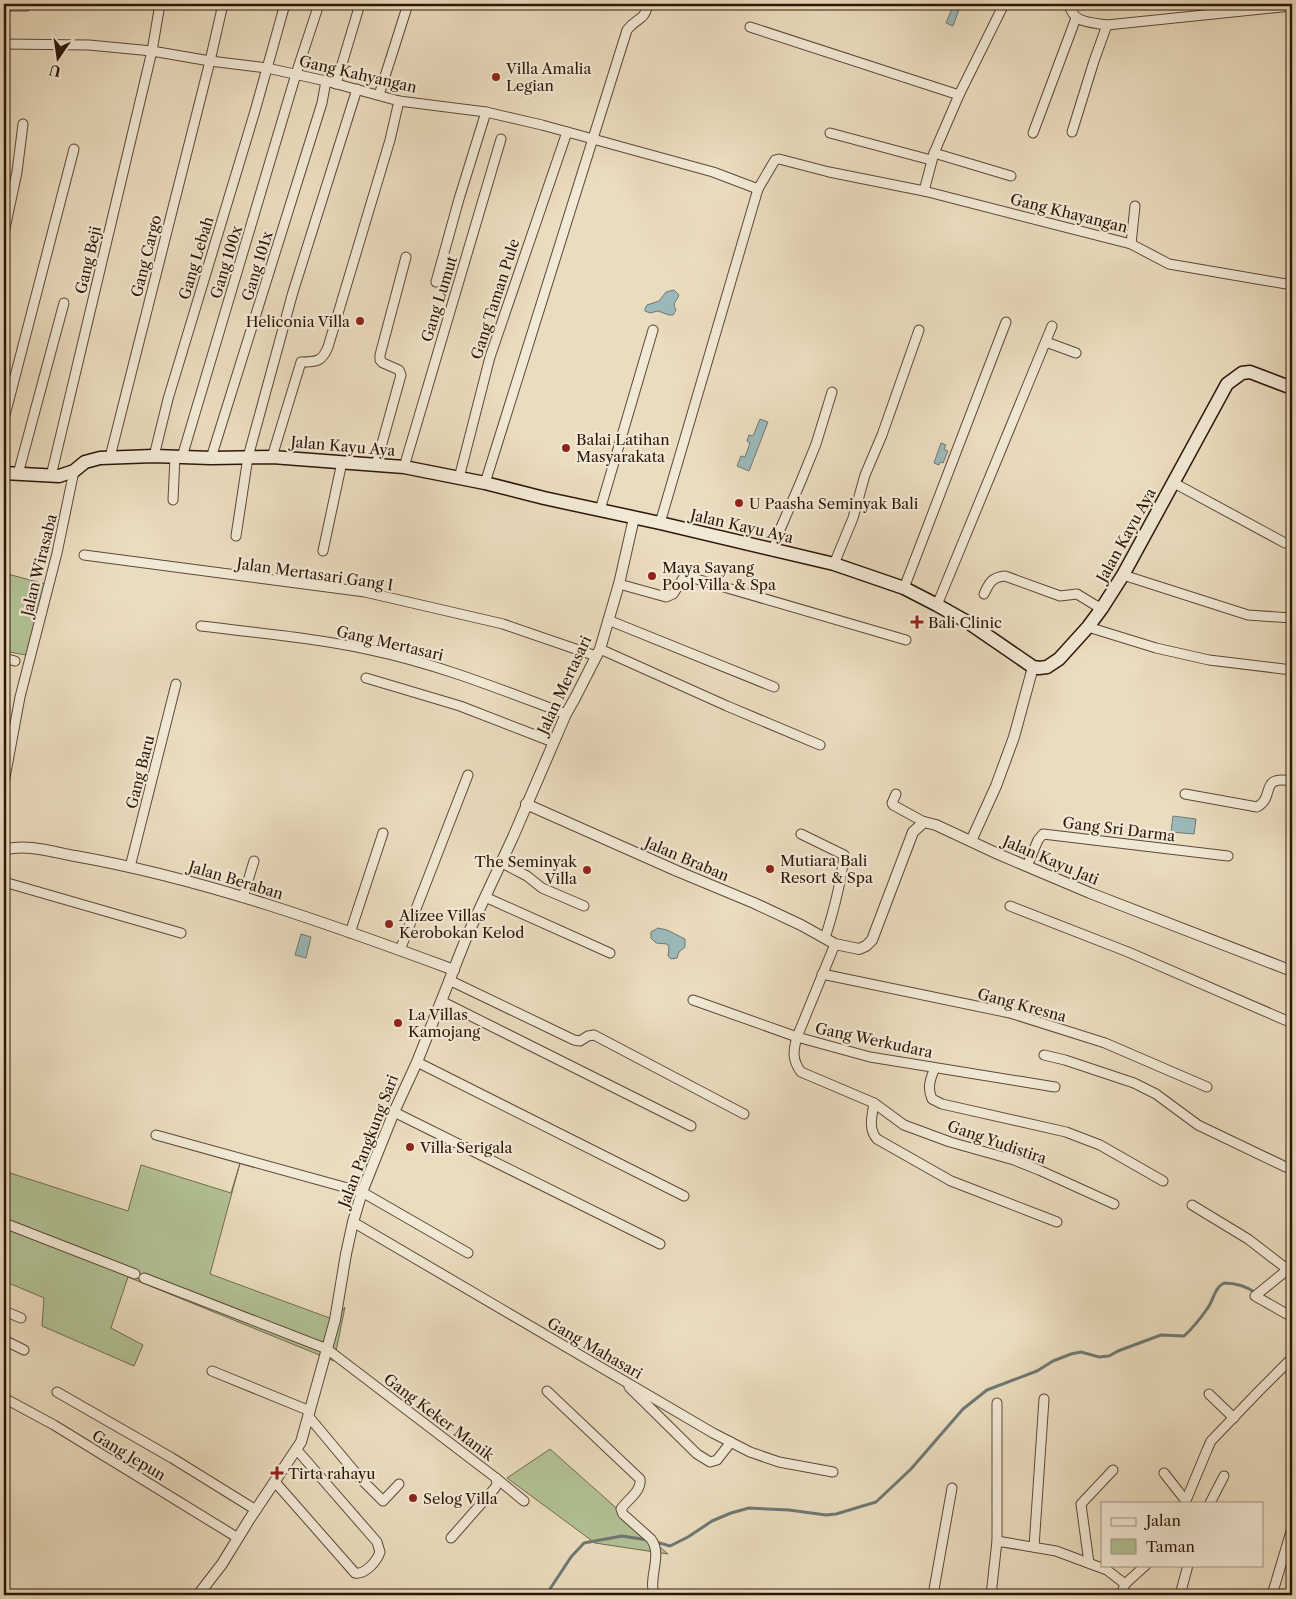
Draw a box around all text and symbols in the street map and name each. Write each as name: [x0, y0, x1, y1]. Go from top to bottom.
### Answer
north arrow: [32, 32, 82, 82]
street label: Gang Kahyangan: [297, 51, 419, 97]
place label: Villa Amalia Legian: [505, 59, 591, 95]
text: U: [47, 60, 63, 81]
marker: Villa Amalia Legian: [490, 71, 502, 83]
street label: Gang Khayangan: [1008, 189, 1130, 237]
street label: Gang Cargo: [127, 213, 165, 299]
street label: Gang Lebah: [174, 214, 218, 302]
street label: Gang 100x: [206, 223, 246, 301]
street label: Gang Beji: [71, 224, 105, 296]
street label: Gang 101x: [237, 228, 277, 303]
street label: Gang Taman Pule: [467, 236, 523, 362]
street label: Gang Lumut: [417, 253, 461, 344]
place label: Heliconia Villa: [246, 312, 350, 331]
marker: Heliconia Villa: [354, 315, 366, 327]
place label: Balai Latihan Masyarakata: [576, 430, 670, 466]
street label: Jalan Kayu Aya: [288, 432, 396, 460]
marker: Balai Latihan Masyarakata: [560, 442, 572, 454]
street label: Jalan Kayu Aya: [1091, 484, 1160, 587]
place label: U Paasha Seminyak Bali: [749, 494, 919, 513]
marker: U Paasha Seminyak Bali: [733, 497, 745, 509]
street label: Jalan Kayu Aya: [687, 504, 795, 547]
street label: Jalan Wirasaba: [17, 512, 61, 620]
street label: Jalan Mertasari Gang I: [234, 553, 394, 594]
place label: Maya Sayang Pool Villa & Spa: [662, 558, 776, 594]
marker: Maya Sayang Pool Villa & Spa: [646, 570, 658, 582]
place label: Bali Clinic: [928, 613, 1002, 632]
marker: Bali Clinic: [910, 615, 924, 629]
street label: Gang Mertasari: [335, 621, 446, 665]
street label: Jalan Mertasari: [532, 632, 595, 739]
street label: Gang Baru: [122, 733, 158, 811]
street label: Gang Sri Darma: [1062, 813, 1177, 845]
street label: Jalan Kayu Jati: [998, 830, 1102, 889]
street label: Jalan Braban: [640, 832, 733, 886]
place label: Mutiara Bali Resort & Spa: [780, 851, 873, 887]
place label: The Seminyak Villa: [475, 852, 578, 888]
street label: Jalan Beraban: [184, 856, 286, 904]
marker: Mutiara Bali Resort & Spa: [764, 863, 776, 875]
marker: The Seminyak Villa: [581, 864, 593, 876]
place label: Alizee Villas Kerobokan Kelod: [398, 906, 524, 942]
marker: Alizee Villas Kerobokan Kelod: [383, 918, 395, 930]
street label: Gang Kresna: [975, 984, 1069, 1026]
place label: La Villas Kamojang: [408, 1005, 480, 1041]
marker: La Villas Kamojang: [392, 1017, 404, 1029]
street label: Gang Werkudara: [813, 1018, 935, 1062]
street label: Jalan Pangkung Sari: [333, 1072, 402, 1212]
street label: Gang Yudistira: [945, 1116, 1049, 1168]
place label: Villa Serigala: [419, 1138, 513, 1157]
marker: Villa Serigala: [404, 1141, 416, 1153]
street label: Gang Mahasari: [544, 1313, 646, 1383]
street label: Gang Keker Manik: [380, 1369, 499, 1465]
street label: Gang Jepun: [89, 1426, 170, 1485]
place label: Tirta rahayu: [288, 1464, 376, 1483]
marker: Tirta rahayu: [270, 1466, 284, 1480]
place label: Selog Villa: [423, 1489, 498, 1508]
marker: Selog Villa: [407, 1492, 419, 1504]
legend: [1101, 1502, 1264, 1566]
text: Jalan: [1144, 1511, 1181, 1530]
text: Taman: [1146, 1537, 1196, 1556]

